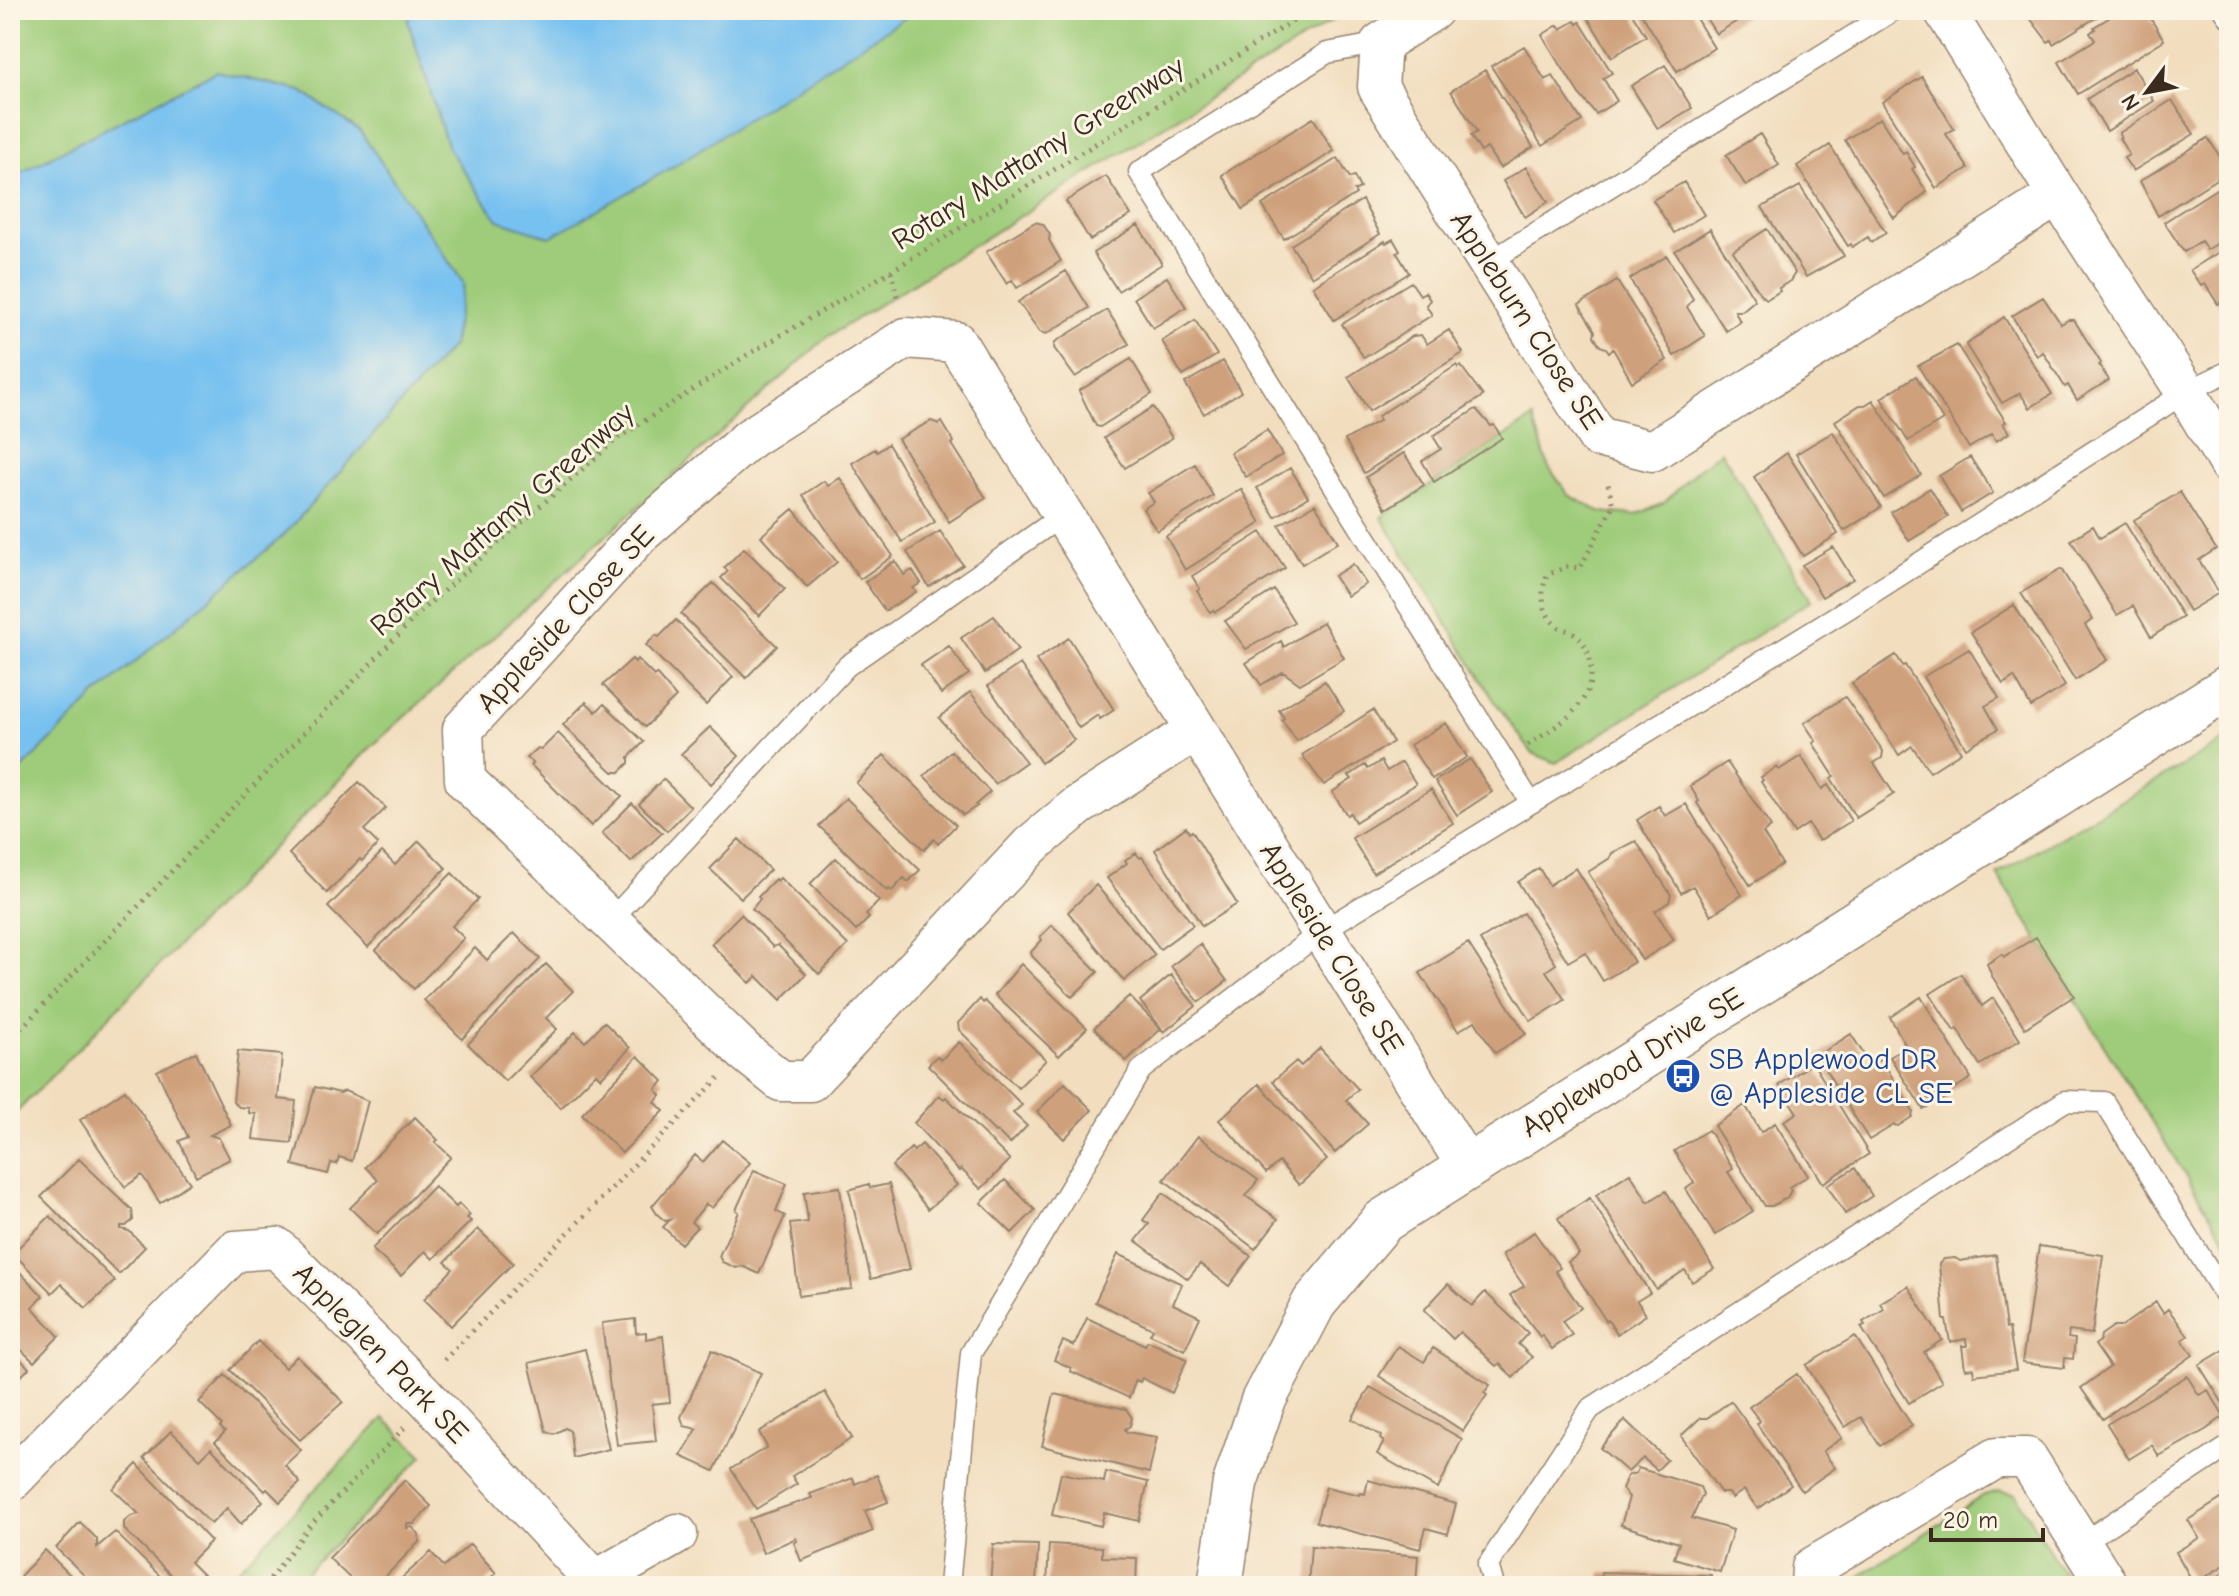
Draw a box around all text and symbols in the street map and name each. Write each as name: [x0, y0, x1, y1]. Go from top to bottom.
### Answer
street label: Rotary Mattamy Greenway: [886, 49, 1191, 258]
north arrow: [2107, 52, 2187, 132]
text: N: [2116, 89, 2146, 115]
street label: Appleburn Close SE: [1443, 204, 1610, 436]
street label: Rotary Mattamy Greenway: [363, 395, 642, 643]
street label: Appleside Close SE: [469, 518, 661, 720]
street label: Appleside Close SE: [1252, 836, 1411, 1061]
street label: Applewood Drive SE: [1515, 980, 1750, 1145]
place label: SB Applewood DR @ Appleside CL SE: [1709, 1042, 1953, 1111]
bus stop icon: SB Applewood DR @ Appleside CL SE: [1664, 1057, 1702, 1095]
street label: Appleglen Park SE: [286, 1256, 476, 1451]
scale bar: [1931, 1492, 2043, 1542]
text: 20 m: [1943, 1506, 1998, 1534]

